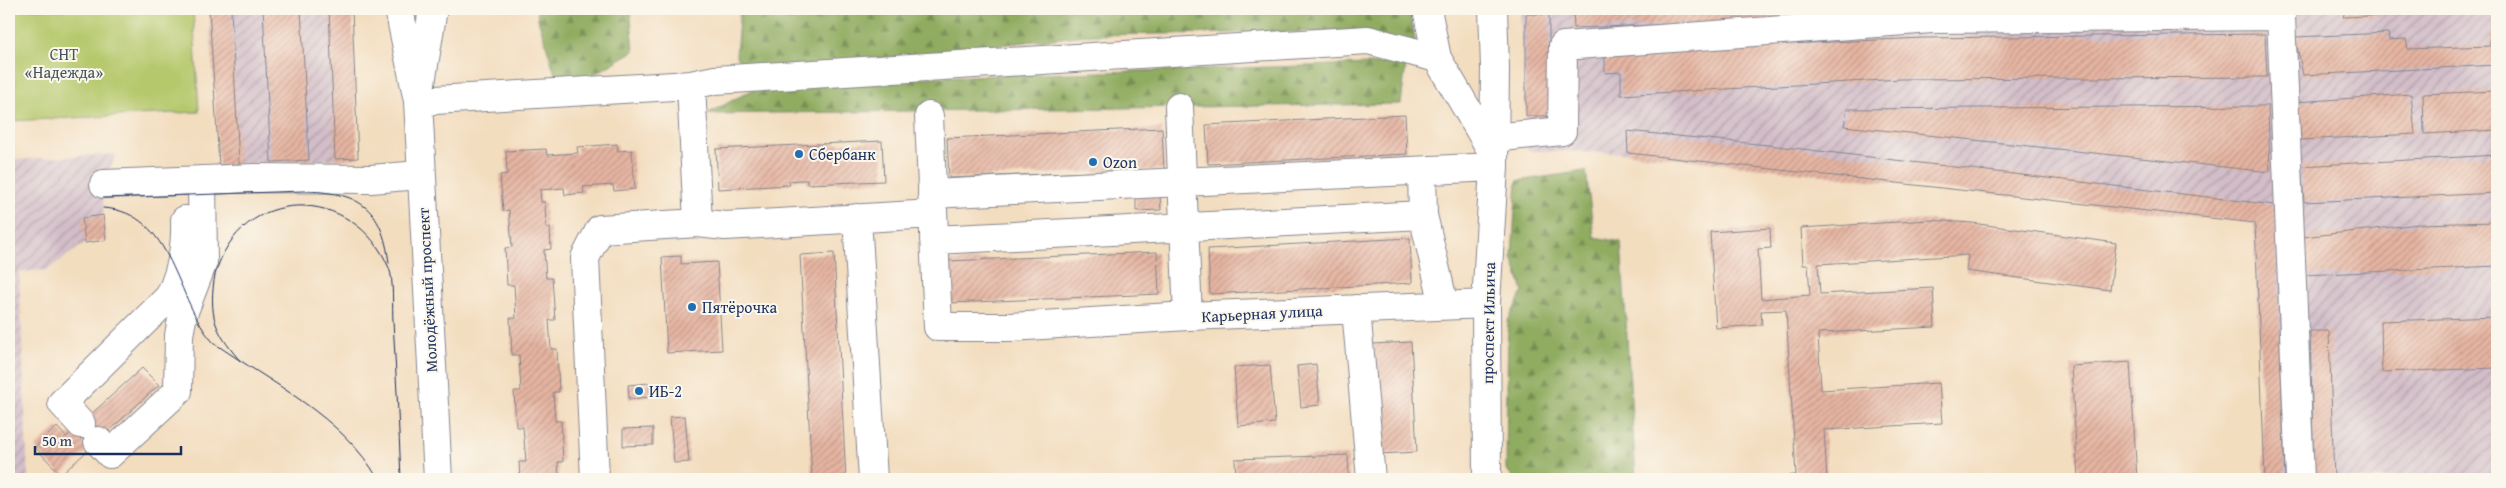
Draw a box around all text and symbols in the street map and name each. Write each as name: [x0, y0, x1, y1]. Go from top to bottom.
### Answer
park label: СНТ «Надежда»: [25, 42, 103, 84]
place label: Сбербанк: [809, 142, 876, 166]
marker: Сбербанк: [793, 148, 805, 160]
place label: Ozon: [1103, 150, 1137, 174]
marker: Ozon: [1087, 156, 1099, 168]
street label: Молодёжный проспект: [411, 207, 443, 373]
street label: проспект Ильича: [1475, 261, 1501, 384]
place label: Пятёрочка: [702, 295, 777, 319]
street label: Карьерная улица: [1201, 298, 1324, 328]
marker: Пятёрочка: [686, 301, 698, 313]
place label: ИБ-2: [649, 379, 682, 403]
marker: ИБ-2: [633, 385, 645, 397]
scale bar: [35, 423, 181, 455]
text: 50 m: [42, 430, 73, 451]

